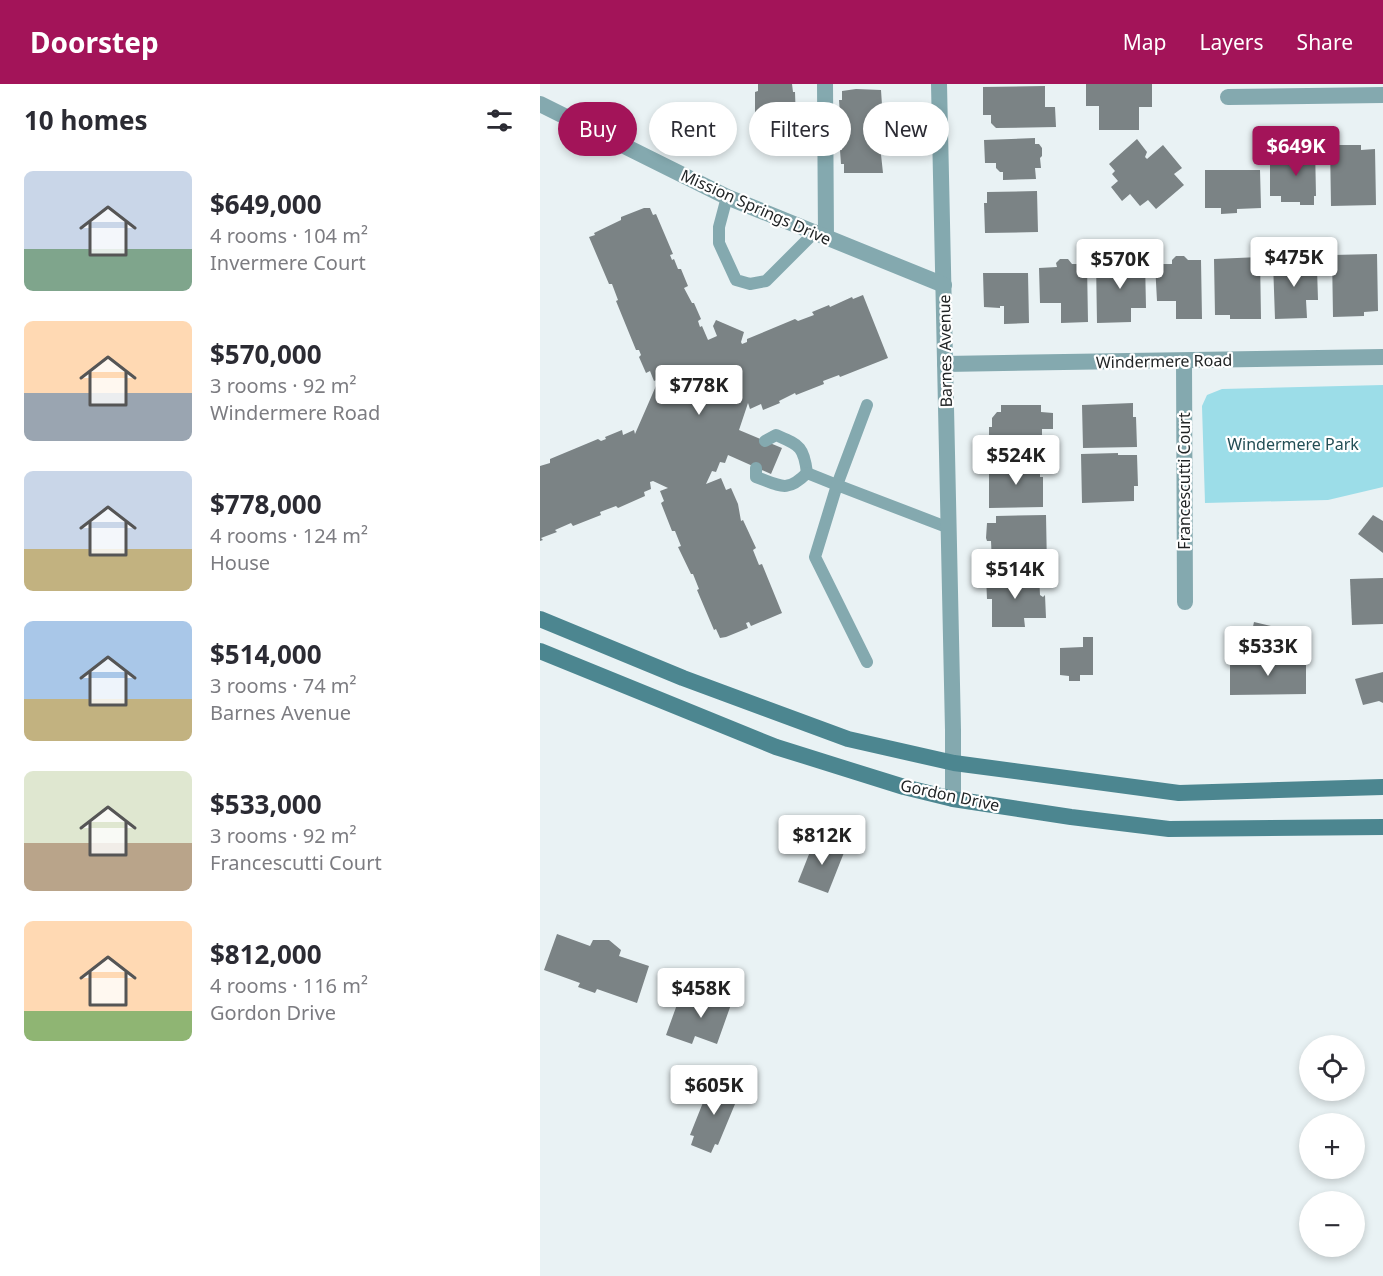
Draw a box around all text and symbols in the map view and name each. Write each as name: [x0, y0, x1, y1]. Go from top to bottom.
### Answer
text: Doorstep: [30, 23, 159, 61]
text: Map: [1123, 28, 1167, 56]
text: Layers: [1200, 28, 1264, 56]
text: Share: [1297, 28, 1353, 56]
text: 10 homes: [24, 102, 148, 138]
chip: Buy: [558, 102, 637, 156]
chip: Rent: [649, 102, 737, 156]
chip: Filters: [749, 102, 851, 156]
chip: New: [863, 102, 949, 156]
icon: filters: [483, 104, 516, 137]
pin: $649K: [1254, 126, 1338, 177]
text: $649K: [1266, 132, 1326, 159]
street label: Mission Springs Drive: [677, 164, 835, 250]
text: $649,000: [210, 186, 322, 222]
icon: home: [72, 195, 144, 267]
text: 4 rooms · 104 m²: [210, 222, 368, 249]
pin: $475K: [1252, 237, 1336, 288]
pin: $570K: [1078, 239, 1162, 290]
text: $475K: [1264, 243, 1324, 270]
text: $570K: [1090, 245, 1150, 272]
text: Invermere Court: [210, 249, 366, 276]
street label: Barnes Avenue: [933, 294, 957, 408]
text: $570,000: [210, 336, 322, 372]
icon: home: [72, 345, 144, 417]
street label: Windermere Road: [1096, 349, 1232, 373]
pin: $778K: [657, 365, 741, 416]
text: $778K: [669, 371, 729, 398]
text: 3 rooms · 92 m²: [210, 372, 357, 399]
text: Windermere Road: [210, 399, 380, 426]
street label: Francescutti Court: [1173, 412, 1195, 550]
park label: Windermere Park: [1227, 433, 1359, 455]
pin: $524K: [974, 435, 1058, 486]
text: $524K: [986, 441, 1046, 468]
text: $778,000: [210, 486, 322, 522]
icon: home: [72, 495, 144, 567]
text: 4 rooms · 124 m²: [210, 522, 368, 549]
text: House: [210, 549, 270, 576]
pin: $514K: [973, 549, 1057, 600]
text: $514K: [985, 555, 1045, 582]
pin: $533K: [1226, 626, 1310, 677]
text: $533K: [1238, 632, 1298, 659]
text: $514,000: [210, 636, 322, 672]
icon: home: [72, 645, 144, 717]
text: 3 rooms · 74 m²: [210, 672, 357, 699]
text: Barnes Avenue: [210, 699, 351, 726]
street label: Gordon Drive: [898, 774, 1002, 816]
text: $533,000: [210, 786, 322, 822]
icon: home: [72, 795, 144, 867]
pin: $812K: [780, 815, 864, 866]
text: $812K: [792, 821, 852, 848]
text: 3 rooms · 92 m²: [210, 822, 357, 849]
text: Francescutti Court: [210, 849, 382, 876]
text: $812,000: [210, 936, 322, 972]
icon: home: [72, 945, 144, 1017]
pin: $458K: [659, 968, 743, 1019]
text: 4 rooms · 116 m²: [210, 972, 368, 999]
text: $458K: [671, 974, 731, 1001]
text: Gordon Drive: [210, 999, 336, 1026]
map controls: [1299, 1035, 1365, 1257]
button: locate: [1299, 1035, 1365, 1101]
pin: $605K: [672, 1065, 756, 1116]
text: $605K: [684, 1071, 744, 1098]
button: +: [1299, 1113, 1365, 1179]
button: −: [1299, 1191, 1365, 1257]

